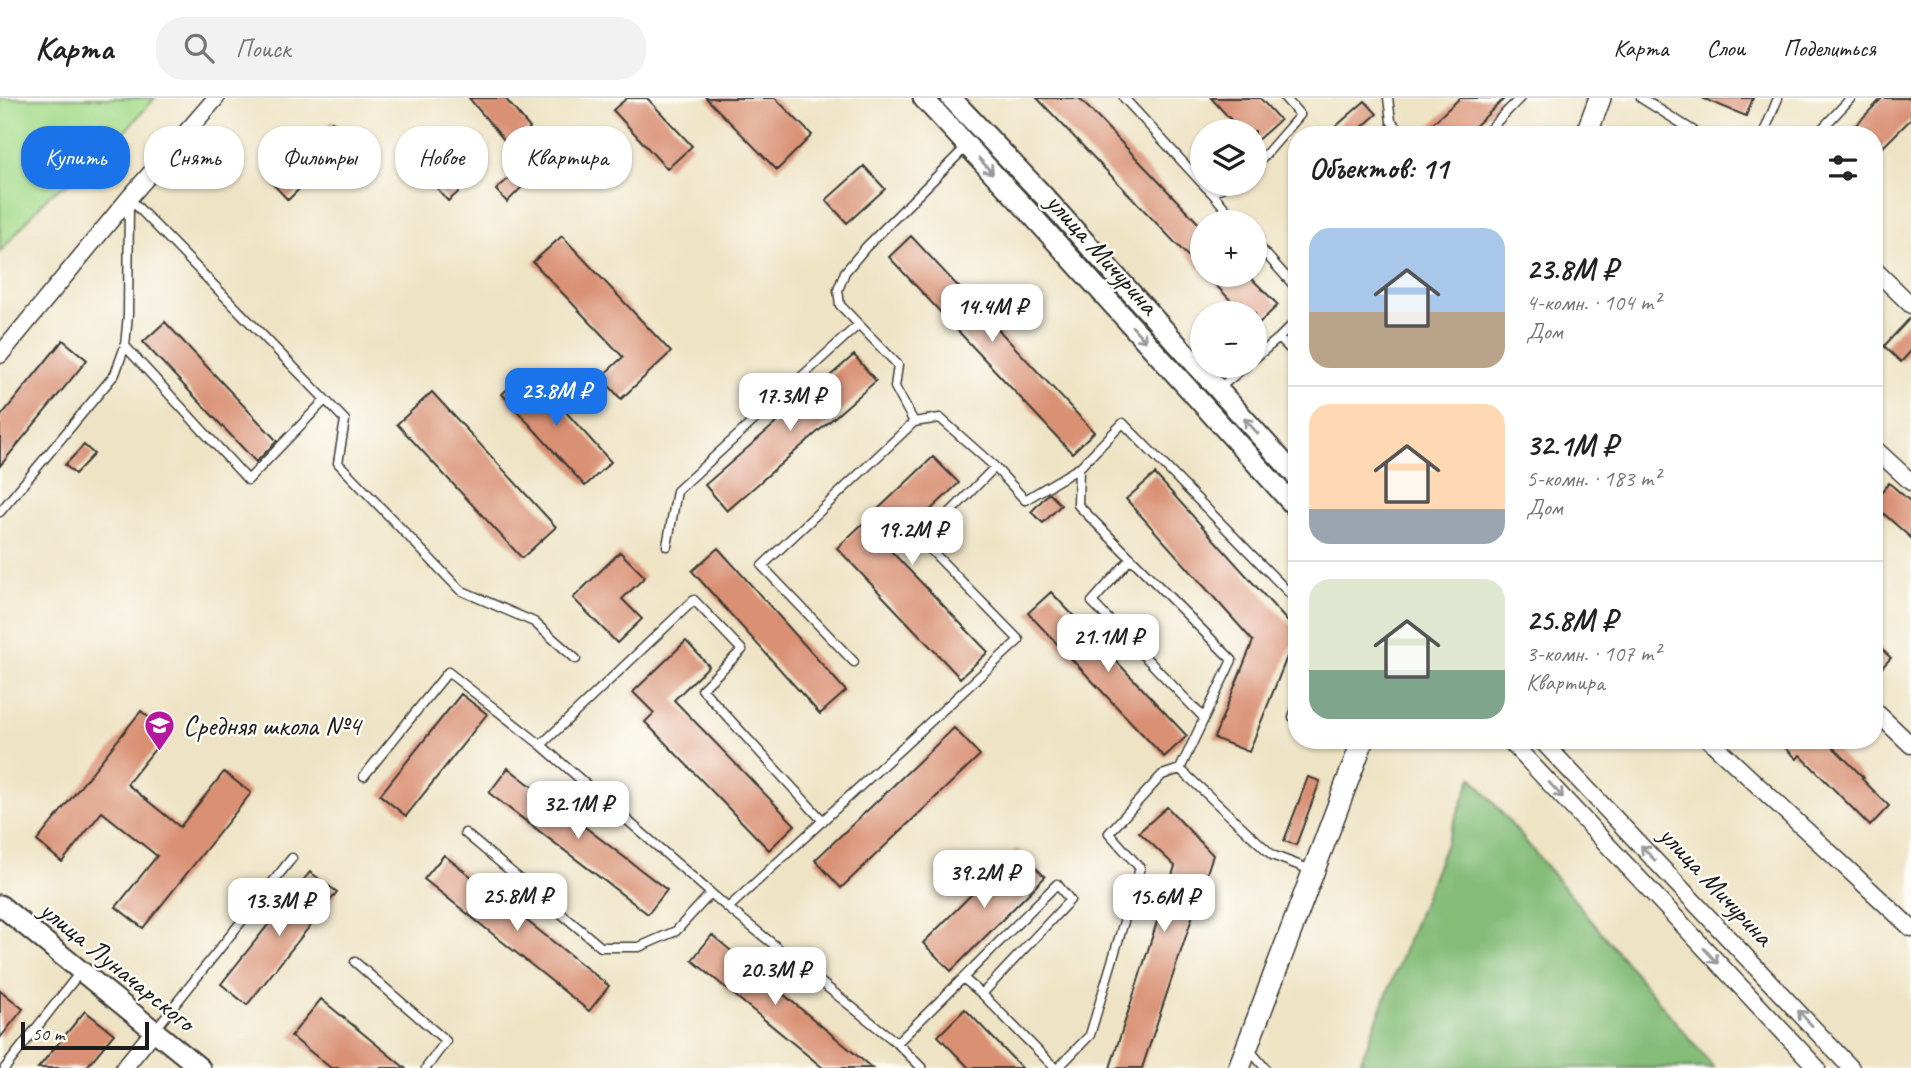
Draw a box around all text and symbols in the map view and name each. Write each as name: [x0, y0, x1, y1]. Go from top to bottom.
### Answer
search box: [156, 17, 646, 80]
text: Карта: [35, 27, 114, 69]
icon: search: [180, 29, 218, 67]
text: Поиск: [236, 32, 290, 65]
text: Карта: [1614, 33, 1668, 63]
text: Слои: [1706, 33, 1745, 63]
text: Поделиться: [1783, 33, 1876, 63]
map controls: [1190, 119, 1267, 378]
button: layers: [1190, 119, 1267, 196]
chip: Купить: [21, 126, 130, 189]
chip: Снять: [144, 126, 244, 189]
chip: Фильтры: [258, 126, 381, 189]
chip: Новое: [395, 126, 488, 189]
chip: Квартира: [502, 126, 632, 189]
text: Объектов: 11: [1309, 149, 1448, 187]
icon: filters: [1824, 149, 1862, 187]
one-way arrow: [978, 157, 995, 174]
street label: улица Мичурина: [1037, 184, 1168, 323]
button: +: [1190, 210, 1267, 287]
text: 23.8M ₽: [1526, 250, 1617, 288]
icon: home: [1365, 256, 1449, 340]
pin: 14.4M ₽: [927, 285, 1057, 344]
text: 4-комн. · 104 m²: [1526, 288, 1660, 317]
text: 14.4M ₽: [957, 292, 1027, 321]
button: −: [1190, 301, 1267, 378]
text: Дом: [1526, 317, 1563, 346]
one-way arrow: [1131, 325, 1147, 343]
pin: 23.8M ₽: [491, 368, 621, 428]
pin: 17.3M ₽: [725, 374, 855, 433]
text: 23.8M ₽: [521, 376, 591, 405]
text: 17.3M ₽: [755, 381, 825, 410]
one-way arrow: [1243, 417, 1259, 435]
text: 32.1M ₽: [1526, 426, 1617, 464]
icon: home: [1365, 432, 1449, 516]
text: 5-комн. · 183 m²: [1526, 464, 1660, 493]
text: Дом: [1526, 493, 1563, 522]
pin: 19.2M ₽: [847, 508, 977, 567]
text: 19.2M ₽: [877, 515, 947, 544]
text: 25.8M ₽: [1526, 601, 1617, 639]
icon: home: [1365, 607, 1449, 691]
pin: 21.1M ₽: [1043, 614, 1173, 674]
text: 21.1M ₽: [1073, 622, 1143, 651]
text: 3-комн. · 107 m²: [1526, 639, 1660, 668]
text: Квартира: [1526, 668, 1604, 697]
school or university icon: Средняя школа №4: [143, 708, 177, 752]
place label: Средняя школа №4: [183, 708, 363, 743]
one-way arrow: [1547, 781, 1564, 798]
pin: 32.1M ₽: [513, 782, 643, 841]
text: 32.1M ₽: [543, 789, 613, 818]
street label: улица Мичурина: [1651, 816, 1783, 954]
one-way arrow: [1640, 845, 1657, 862]
pin: 39.2M ₽: [919, 850, 1049, 910]
text: 39.2M ₽: [949, 858, 1019, 887]
pin: 25.8M ₽: [452, 874, 582, 933]
pin: 15.6M ₽: [1099, 874, 1229, 934]
pin: 13.3M ₽: [214, 878, 344, 938]
text: 25.8M ₽: [482, 881, 552, 910]
text: 15.6M ₽: [1129, 882, 1199, 911]
text: 13.3M ₽: [244, 886, 314, 915]
street label: улица Луначарского: [31, 891, 205, 1041]
one-way arrow: [1703, 947, 1720, 964]
pin: 20.3M ₽: [710, 948, 840, 1007]
text: 20.3M ₽: [740, 955, 810, 984]
one-way arrow: [1796, 1010, 1813, 1027]
scale bar: [21, 1019, 149, 1051]
text: 50 m: [32, 1022, 64, 1046]

